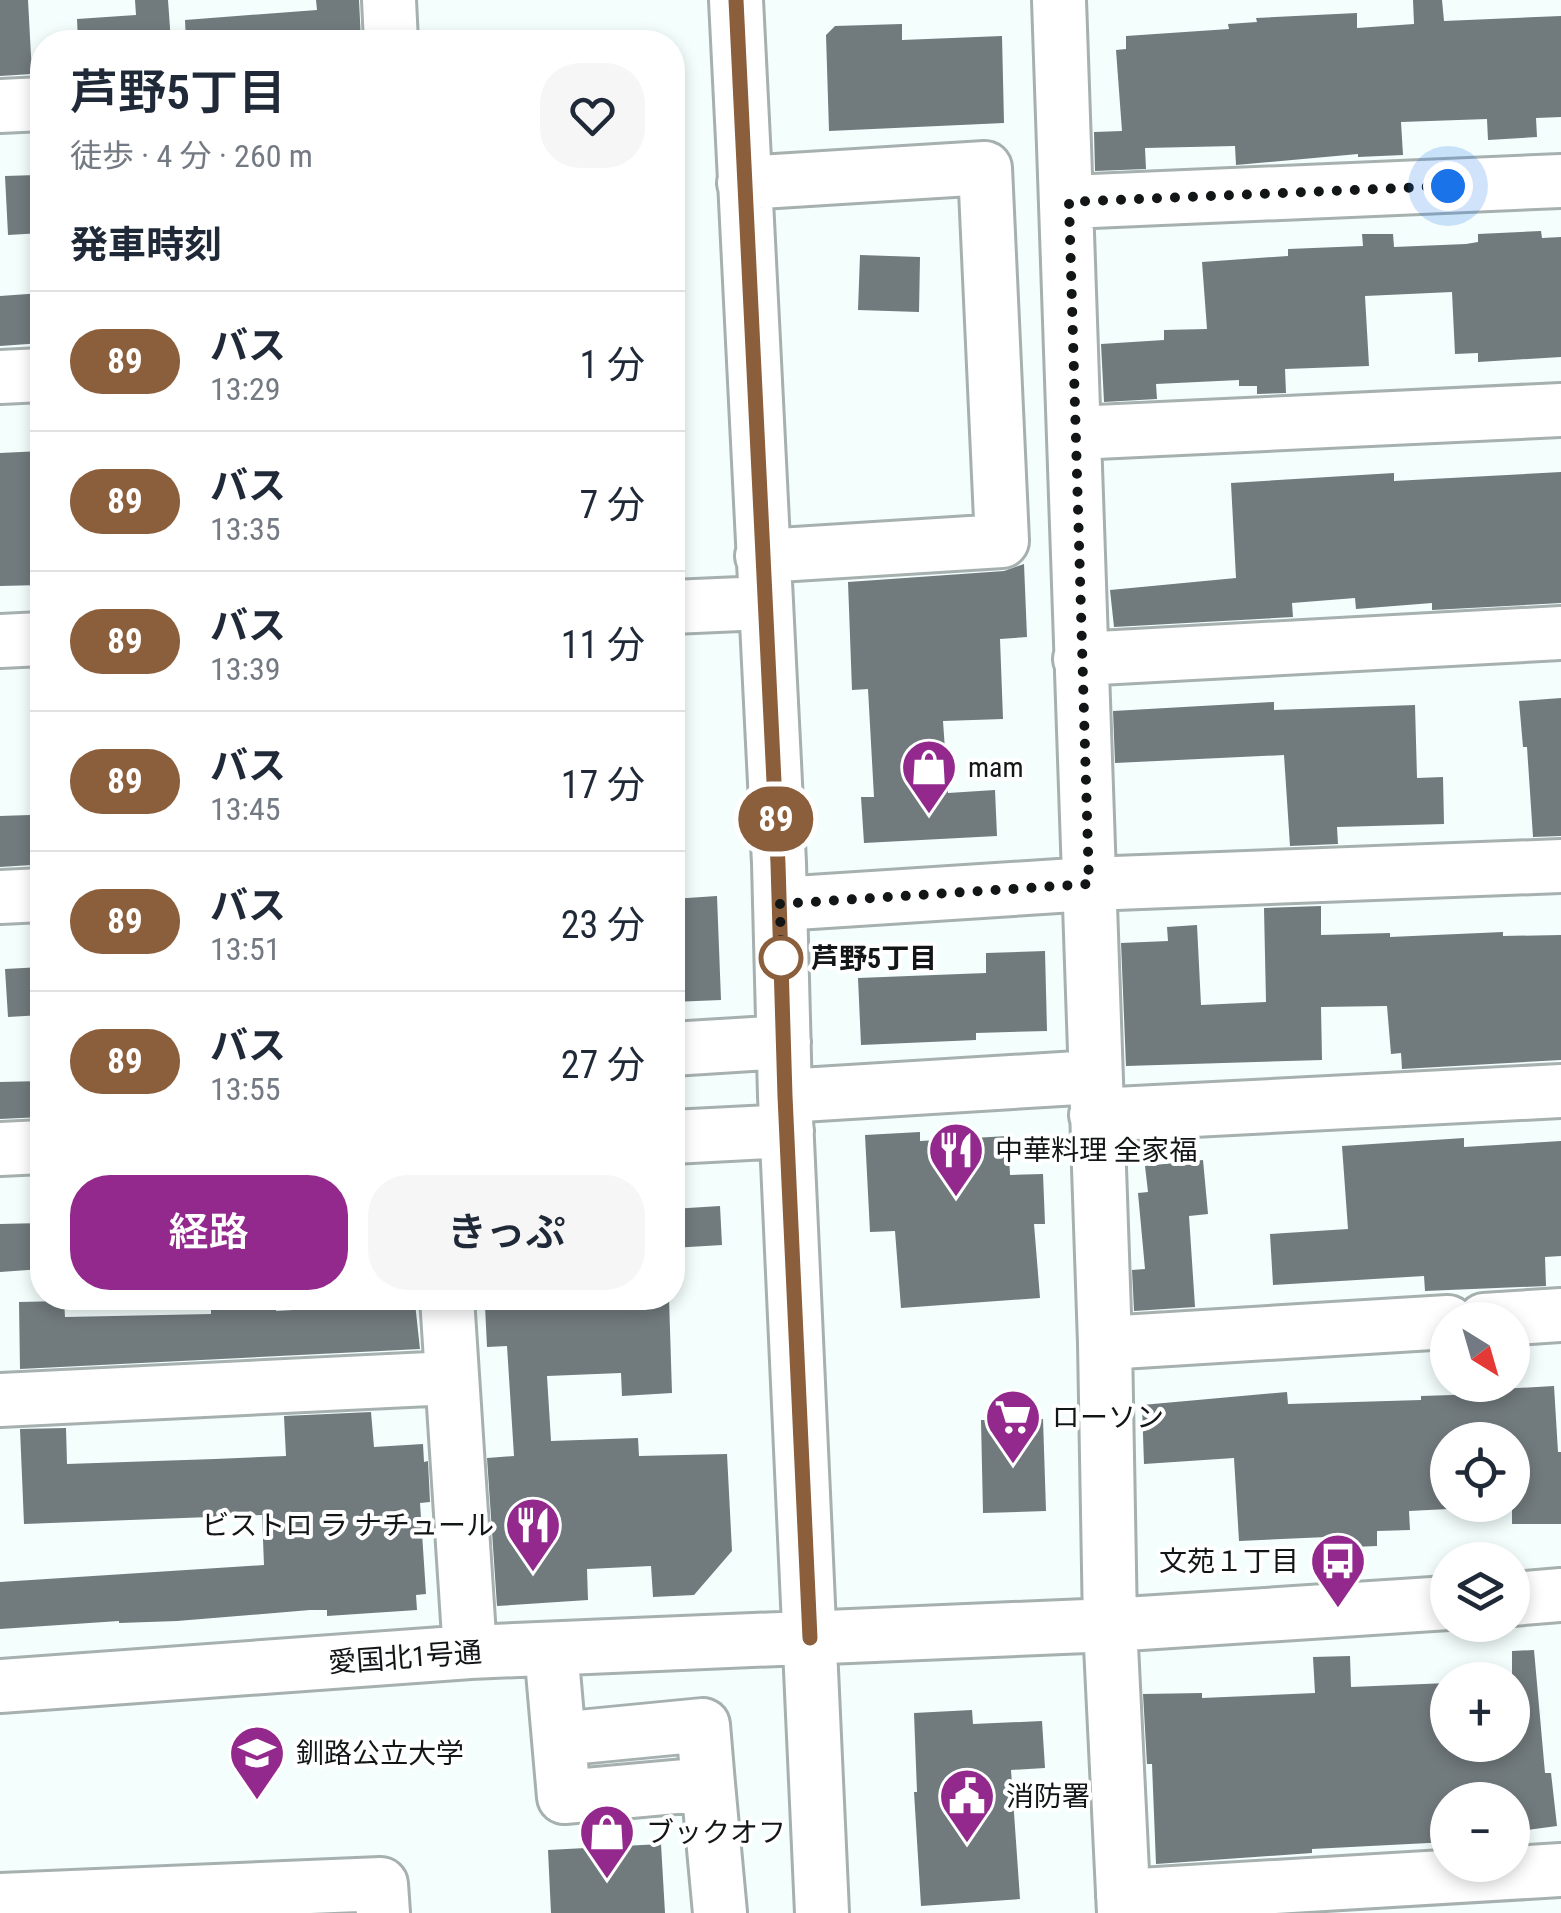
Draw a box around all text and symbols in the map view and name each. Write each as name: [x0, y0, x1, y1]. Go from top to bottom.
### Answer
button: heart: [540, 63, 645, 168]
text: 芦野5丁目: [70, 64, 286, 121]
text: 徒歩 · 4 分 · 260 m: [70, 137, 313, 175]
your location: [1423, 161, 1473, 211]
text: 発車時刻: [70, 223, 222, 267]
text: バス: [210, 324, 286, 368]
text: 89: [107, 341, 143, 382]
text: 1 分: [580, 343, 645, 387]
text: 13:29: [210, 370, 281, 408]
text: バス: [210, 464, 286, 508]
text: 89: [107, 481, 143, 522]
text: 7 分: [580, 483, 645, 527]
text: 13:35: [210, 510, 281, 548]
text: バス: [210, 604, 286, 648]
text: 89: [107, 621, 143, 662]
text: 11 分: [561, 623, 645, 667]
text: 13:39: [210, 650, 281, 688]
shop icon: mam: [899, 737, 959, 816]
text: バス: [210, 744, 286, 788]
place label: mam: [968, 751, 1024, 784]
text: 89: [107, 761, 143, 802]
text: 17 分: [561, 763, 645, 807]
line badge: 89: [731, 786, 821, 852]
text: 13:45: [210, 790, 281, 828]
text: 89: [758, 799, 794, 840]
text: バス: [210, 884, 286, 928]
text: 89: [107, 901, 143, 942]
text: 23 分: [561, 903, 645, 947]
text: 13:51: [210, 930, 281, 968]
marker: 芦野5丁目: [760, 937, 802, 979]
place label: 芦野5丁目: [811, 942, 937, 975]
text: バス: [210, 1024, 286, 1068]
text: 89: [107, 1041, 143, 1082]
text: 27 分: [561, 1043, 645, 1087]
text: 13:55: [210, 1070, 281, 1108]
restaurant icon: 中華料理 全家福: [926, 1120, 986, 1199]
place label: 中華料理 全家福: [995, 1134, 1197, 1167]
button: 経路: [70, 1175, 348, 1290]
button: きっぷ: [368, 1175, 645, 1290]
north arrow: [1430, 1302, 1530, 1402]
map controls: [1430, 1302, 1530, 1882]
supermarket icon: ローソン: [983, 1387, 1043, 1466]
place label: ローソン: [1052, 1401, 1164, 1434]
button: locate: [1430, 1422, 1530, 1522]
restaurant icon: ビストロ ラ ナチュール: [503, 1495, 563, 1574]
place label: ビストロ ラ ナチュール: [201, 1509, 494, 1542]
bus stop icon: 文苑１丁目: [1308, 1531, 1368, 1610]
button: layers: [1430, 1542, 1530, 1642]
place label: 文苑１丁目: [1159, 1545, 1299, 1578]
street label: 愛国北1号通: [327, 1636, 483, 1679]
button: +: [1430, 1662, 1530, 1762]
school or university icon: 釧路公立大学: [227, 1723, 287, 1802]
place label: 釧路公立大学: [296, 1737, 464, 1770]
public building icon: 消防署: [937, 1766, 997, 1845]
place label: 消防署: [1006, 1780, 1090, 1813]
button: −: [1430, 1782, 1530, 1882]
shop icon: ブックオフ: [577, 1802, 637, 1881]
place label: ブックオフ: [646, 1816, 786, 1849]

